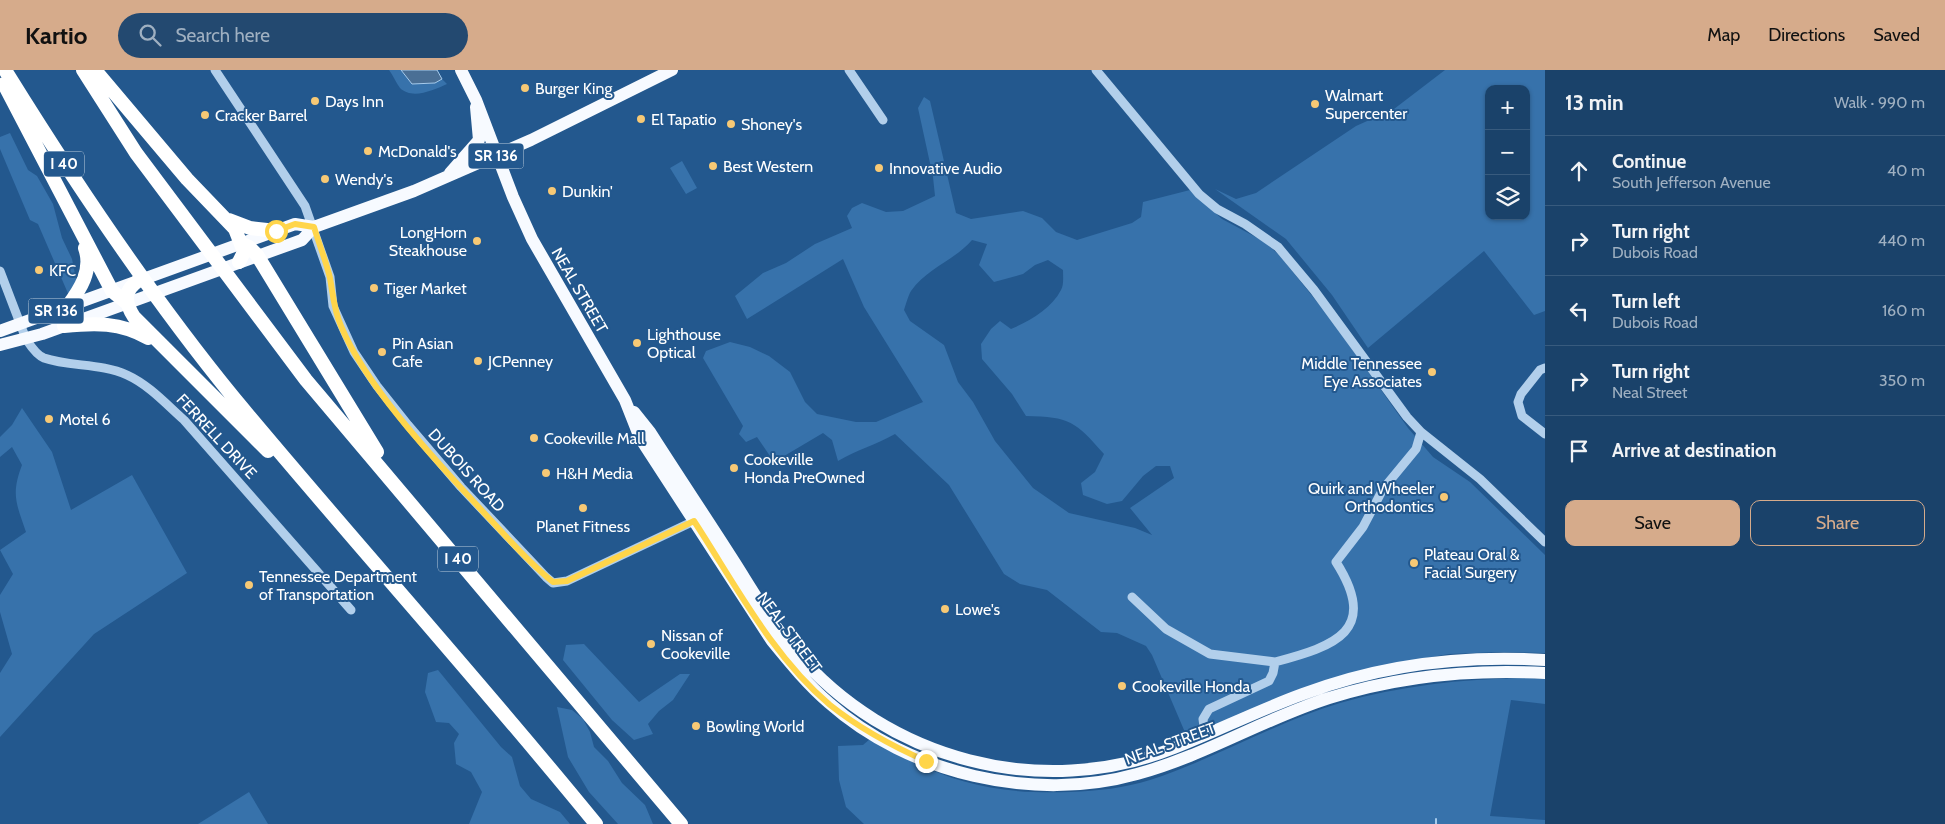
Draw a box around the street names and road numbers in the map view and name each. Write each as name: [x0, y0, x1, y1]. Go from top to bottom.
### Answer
road number: SR 136: [468, 144, 524, 168]
road number: I 40: [44, 152, 84, 176]
street label: NEAL STREET: [547, 244, 612, 337]
road number: SR 136: [28, 298, 84, 324]
street label: FERRELL DRIVE: [173, 390, 261, 483]
street label: DUBOIS ROAD: [424, 425, 509, 516]
road number: I 40: [438, 546, 478, 572]
street label: NEAL STREET: [753, 588, 826, 676]
street label: NEAL STREET: [1122, 718, 1219, 769]

